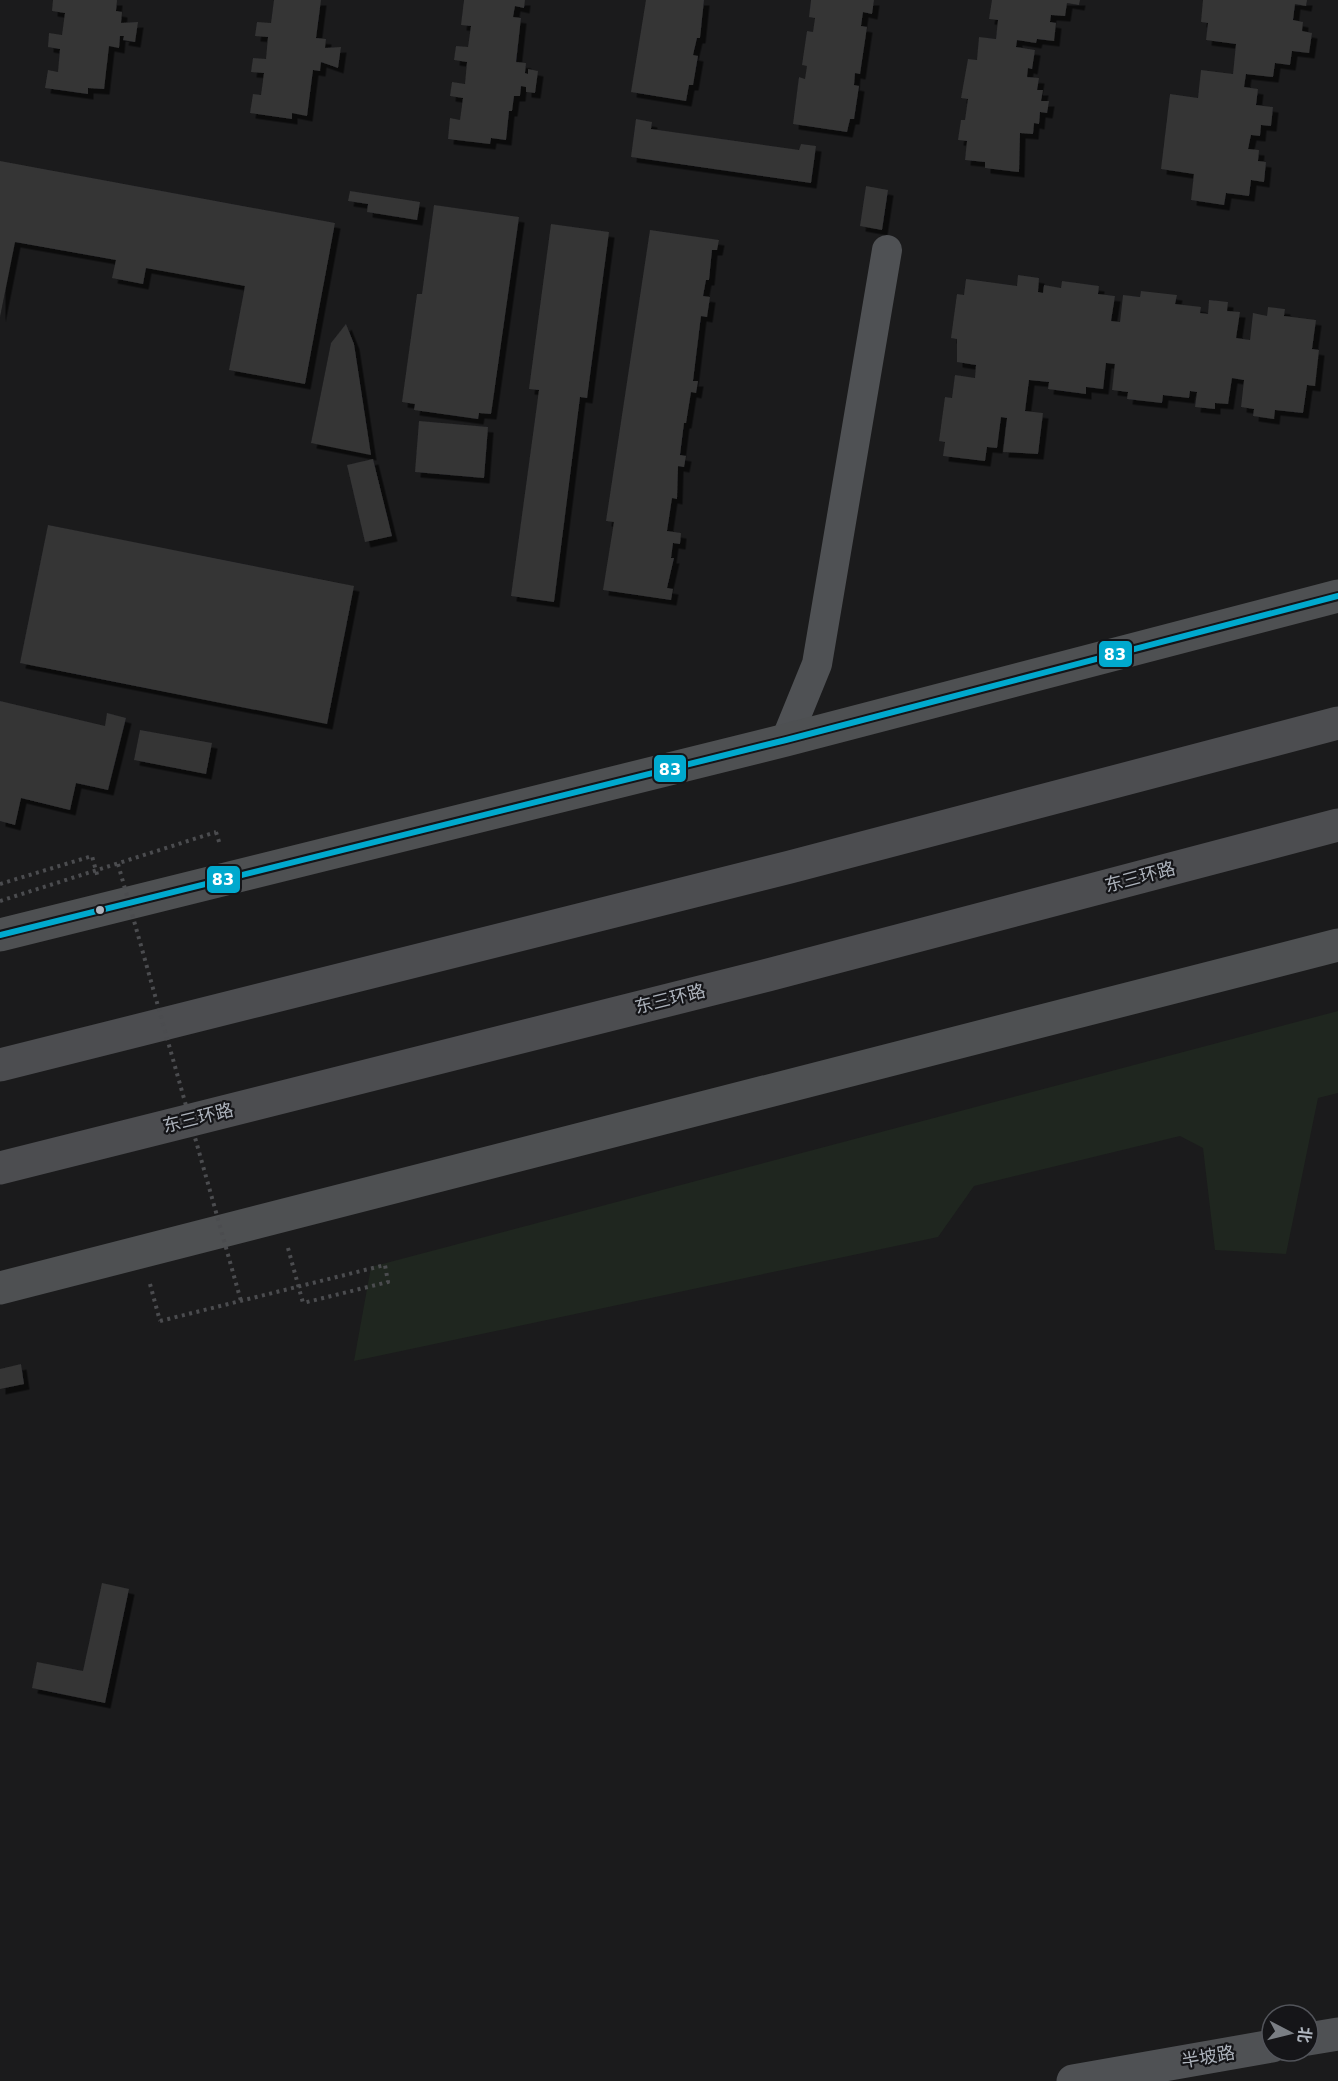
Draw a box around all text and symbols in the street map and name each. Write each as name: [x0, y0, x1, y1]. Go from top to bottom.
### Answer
line badge: 83: [1098, 640, 1133, 668]
text: 83: [1104, 645, 1126, 664]
line badge: 83: [653, 754, 687, 783]
text: 83: [659, 760, 681, 779]
street label: 东三环路: [1102, 857, 1177, 896]
line badge: 83: [206, 865, 241, 894]
text: 83: [212, 870, 234, 889]
unlabelled marker: [94, 904, 106, 916]
street label: 东三环路: [632, 980, 707, 1017]
street label: 东三环路: [160, 1099, 235, 1136]
north arrow: [1260, 2003, 1320, 2063]
text: 北: [1294, 2026, 1315, 2044]
street label: 半坡路: [1180, 2041, 1236, 2072]

